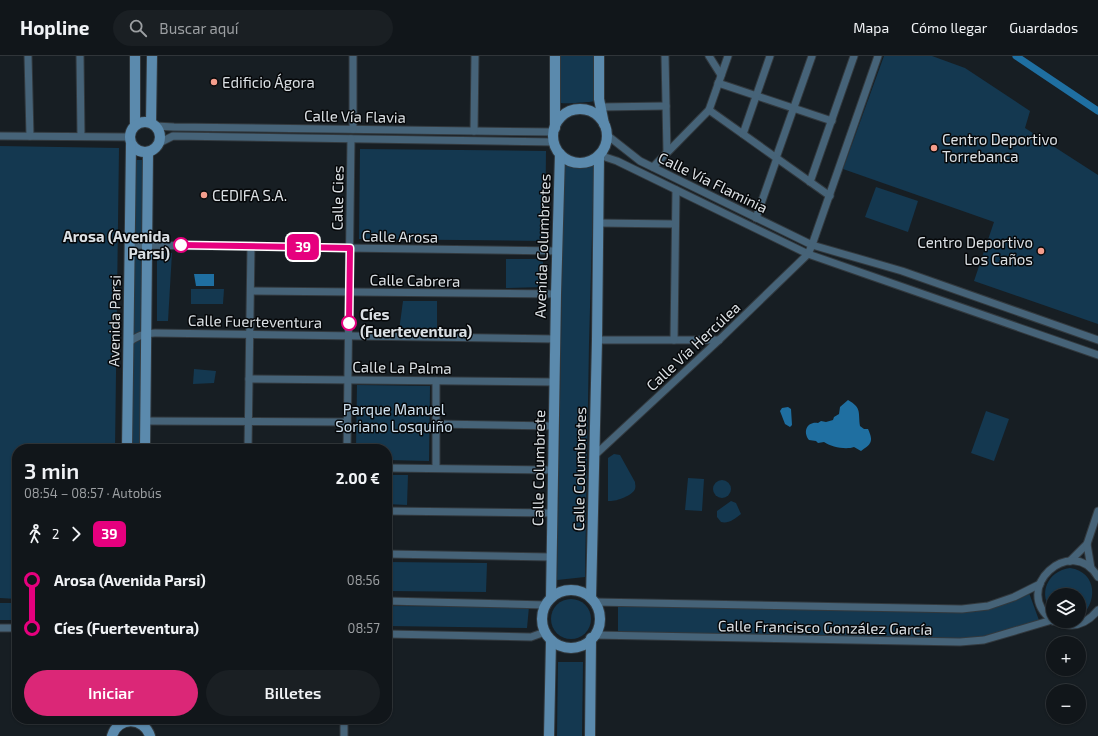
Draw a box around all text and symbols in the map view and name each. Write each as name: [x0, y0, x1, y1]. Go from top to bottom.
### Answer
search box: [113, 10, 393, 46]
text: Hopline: [20, 16, 89, 39]
icon: search: [127, 17, 149, 39]
text: Buscar aquí: [159, 19, 239, 37]
text: Mapa: [853, 19, 889, 36]
text: Cómo llegar: [911, 19, 987, 36]
text: Guardados: [1009, 19, 1078, 36]
place label: Edificio Ágora: [222, 73, 315, 91]
marker: Edificio Ágora: [209, 77, 219, 87]
street label: Calle Vía Flavia: [304, 106, 406, 126]
place label: Centro Deportivo Torrebanca: [942, 130, 1058, 165]
marker: Centro Deportivo Torrebanca: [929, 143, 939, 153]
street label: Calle Vía Flaminia: [655, 148, 771, 216]
street label: Calle Cies: [327, 165, 347, 231]
street label: Avenida Columbretes: [530, 173, 554, 319]
place label: CEDIFA S.A.: [212, 186, 287, 204]
marker: CEDIFA S.A.: [199, 190, 209, 200]
street label: Calle Arosa: [362, 226, 438, 246]
place label: Arosa (Avenida Parsi): [63, 227, 170, 262]
place label: Centro Deportivo Los Caños: [917, 233, 1033, 268]
line badge: 39: [285, 234, 321, 260]
marker: Arosa (Avenida Parsi): [173, 237, 189, 253]
text: 39: [295, 238, 311, 255]
marker: Centro Deportivo Los Caños: [1036, 246, 1046, 256]
street label: Calle Cabrera: [370, 270, 460, 290]
street label: Avenida Parsi: [104, 275, 124, 367]
street label: Calle Vía Hercúlea: [642, 298, 744, 394]
place label: Cíes (Fuerteventura): [360, 305, 472, 340]
street label: Calle Fuerteventura: [188, 311, 322, 331]
marker: Cíes (Fuerteventura): [341, 315, 357, 331]
street label: Calle La Palma: [352, 357, 452, 377]
park label: Parque Manuel Soriano Losquiño: [335, 400, 453, 435]
street label: Calle Columbretes: [569, 407, 589, 531]
street label: Calle Columbrete: [528, 410, 548, 526]
text: 3 min: [24, 457, 79, 483]
text: 2.00 €: [336, 469, 380, 487]
text: 08:54 – 08:57 · Autobús: [24, 485, 162, 501]
icon: walk: [24, 523, 46, 545]
icon: forward: [65, 523, 87, 545]
text: 39: [101, 525, 118, 542]
text: 2: [52, 526, 59, 542]
text: Arosa (Avenida Parsi): [54, 571, 206, 589]
text: 08:56: [347, 572, 380, 588]
map controls: [1046, 588, 1086, 724]
button: layers: [1046, 588, 1086, 628]
street label: Calle Francisco González García: [718, 616, 932, 638]
text: Cíes (Fuerteventura): [54, 619, 199, 637]
text: 08:57: [348, 620, 380, 636]
button: +: [1046, 636, 1086, 676]
button: Iniciar: [24, 670, 198, 716]
button: Billetes: [206, 670, 380, 716]
button: −: [1046, 684, 1086, 724]

